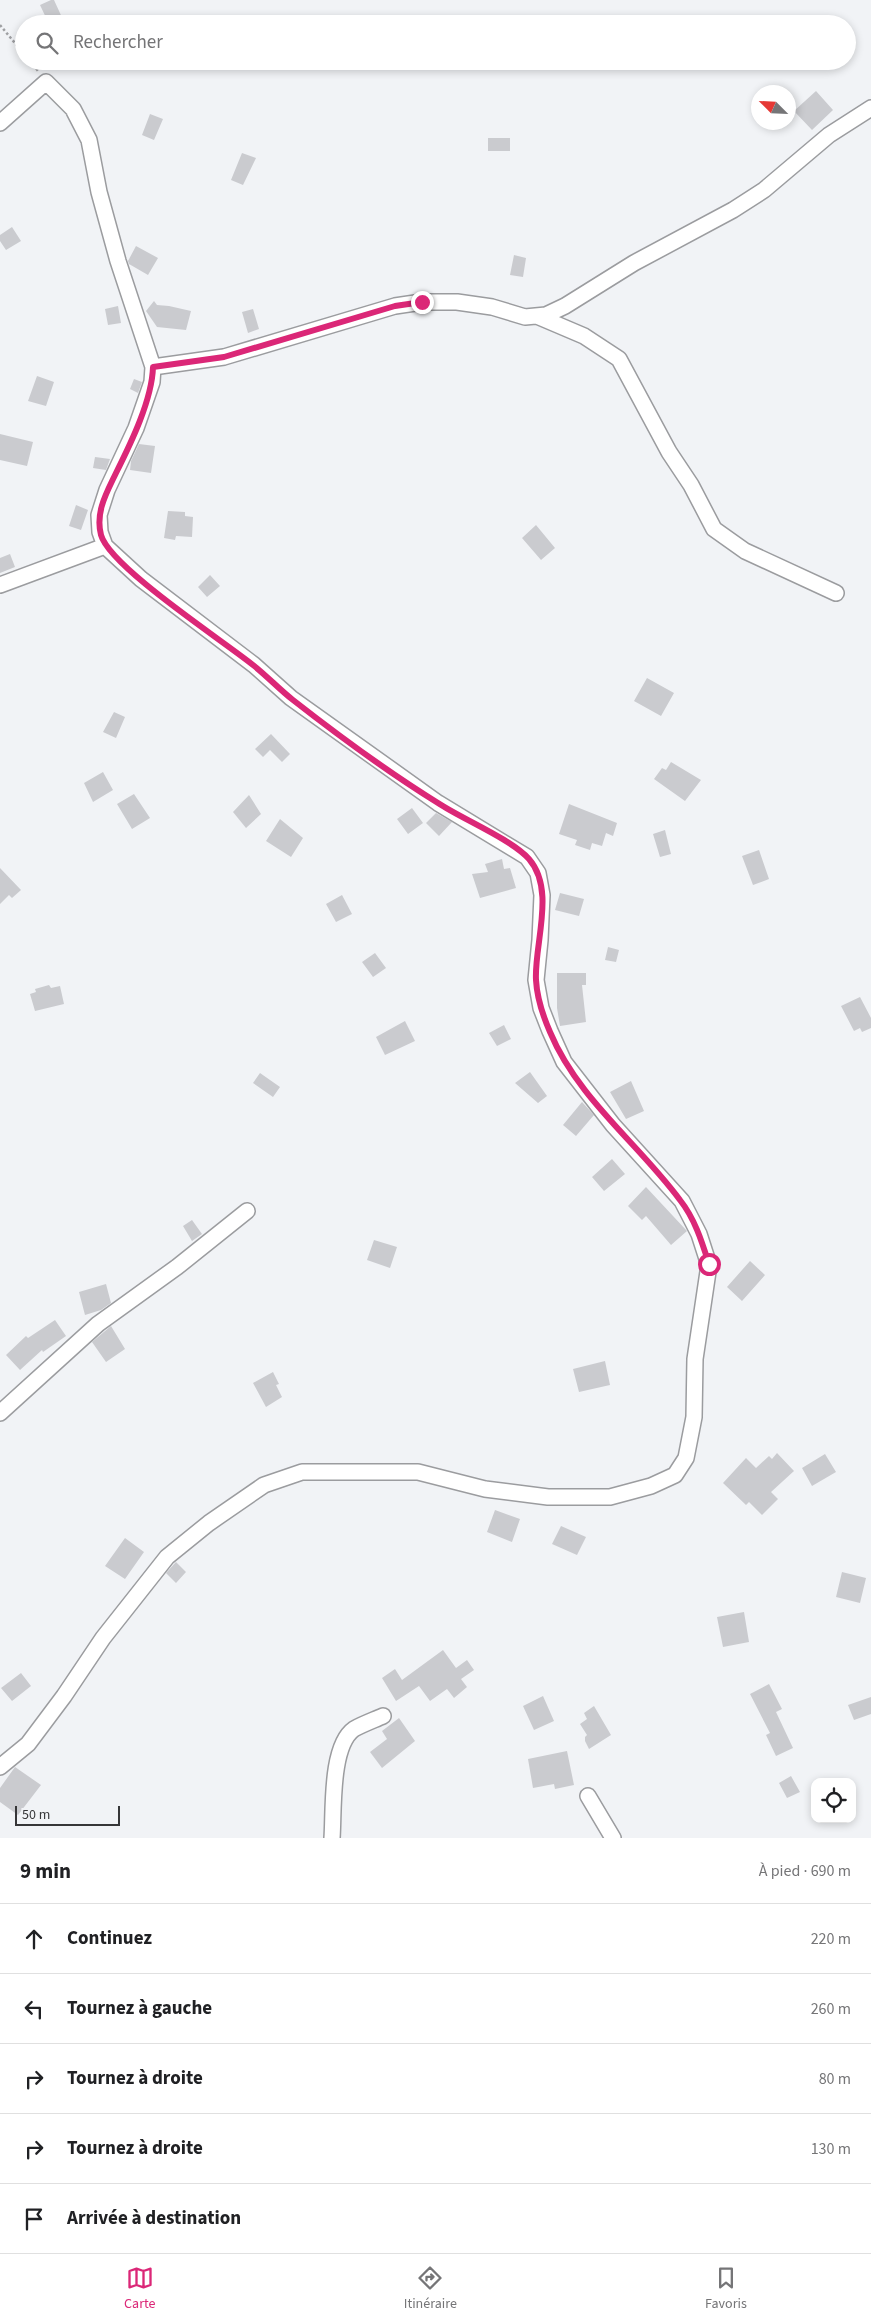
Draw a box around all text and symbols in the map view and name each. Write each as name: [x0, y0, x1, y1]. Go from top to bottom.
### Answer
search box: [15, 15, 856, 70]
icon: search: [33, 29, 61, 57]
text: Rechercher: [73, 29, 163, 56]
north arrow: [751, 85, 796, 130]
route end: [411, 291, 434, 314]
route start: [698, 1253, 721, 1276]
map controls: [811, 1778, 856, 1823]
button: locate: [811, 1778, 856, 1823]
scale bar: [15, 1803, 120, 1826]
text: 50 m: [22, 1805, 50, 1825]
text: 9 min: [20, 1856, 71, 1886]
text: À pied · 690 m: [759, 1860, 851, 1882]
icon: ahead: [20, 1925, 48, 1953]
text: Continuez: [67, 1925, 152, 1952]
text: 220 m: [811, 1928, 851, 1950]
icon: left: [20, 1995, 48, 2023]
text: Tournez à gauche: [67, 1995, 212, 2022]
text: 260 m: [811, 1998, 851, 2020]
icon: right: [20, 2065, 48, 2093]
text: Tournez à droite: [67, 2065, 203, 2092]
text: 80 m: [819, 2068, 851, 2090]
icon: right: [20, 2135, 48, 2163]
text: Tournez à droite: [67, 2135, 203, 2162]
text: 130 m: [811, 2138, 851, 2160]
icon: arrive: [20, 2205, 48, 2233]
text: Arrivée à destination: [67, 2205, 241, 2232]
tab: Carte: [124, 2264, 156, 2314]
tab: Itinéraire: [404, 2264, 457, 2314]
tab: Favoris: [705, 2264, 747, 2314]

